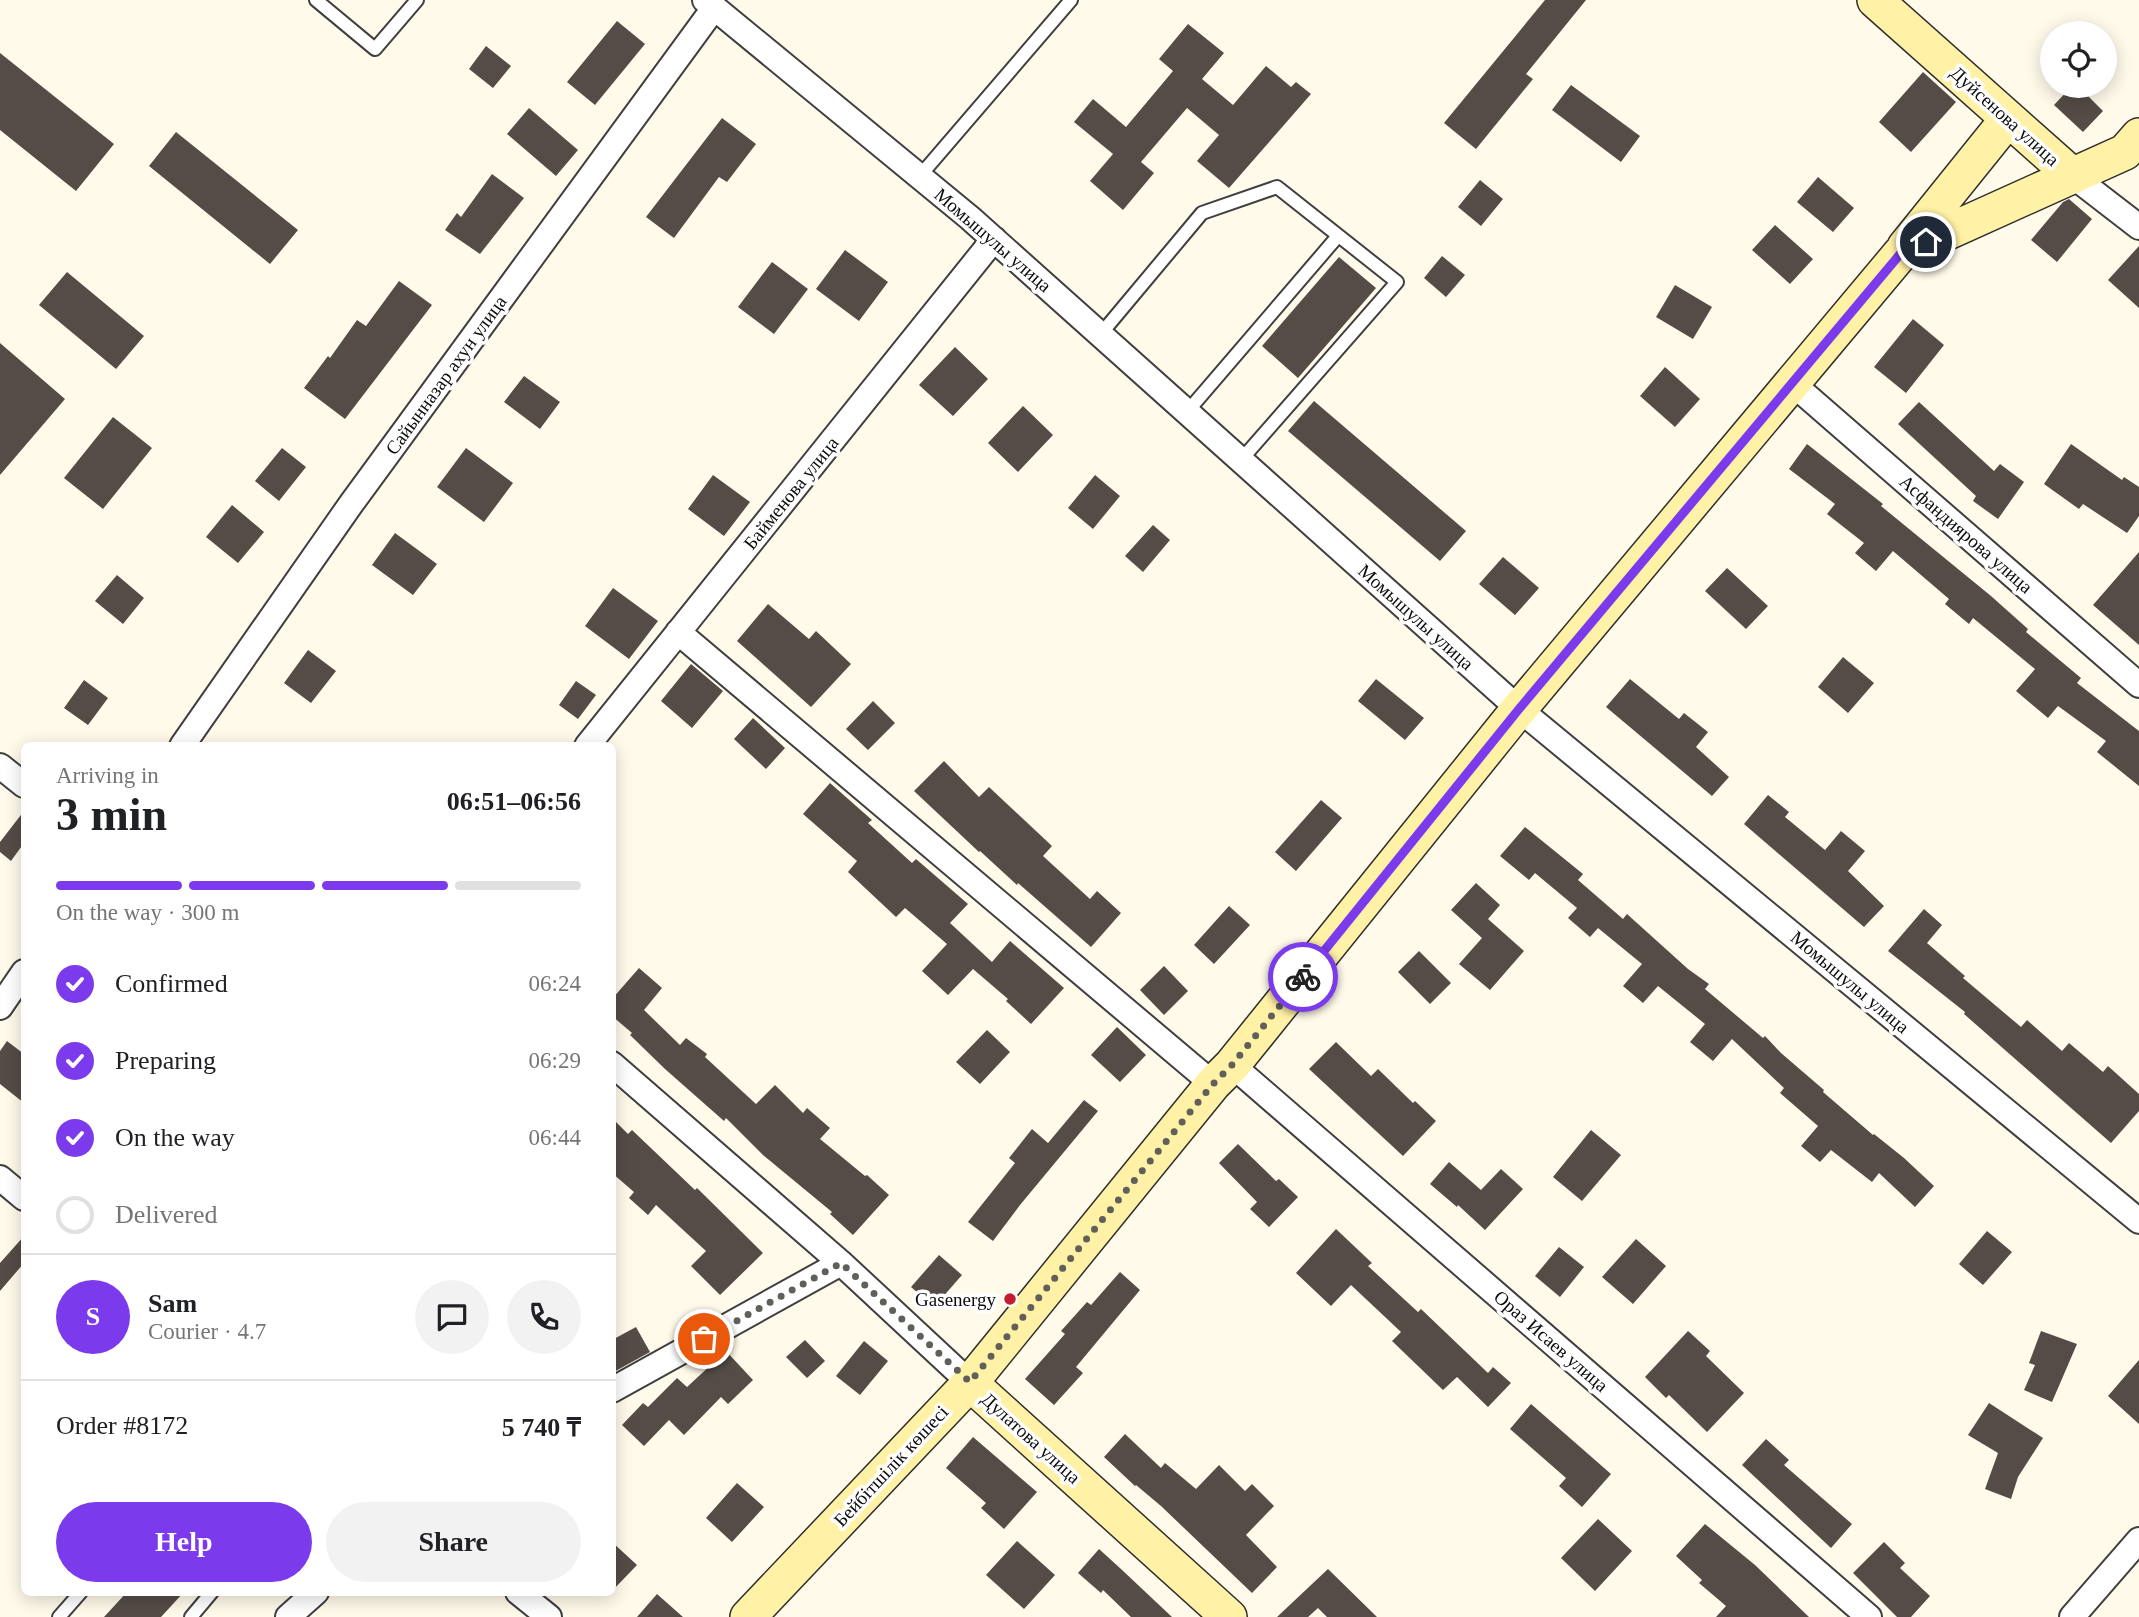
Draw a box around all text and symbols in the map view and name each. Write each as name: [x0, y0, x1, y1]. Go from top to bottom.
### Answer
map controls: [2040, 21, 2117, 98]
button: locate: [2040, 21, 2117, 98]
street label: Дуйсенова улица: [1947, 62, 2064, 170]
street label: Момышулы улица: [930, 184, 1056, 297]
pin: [1896, 212, 1956, 272]
icon: home: [1907, 223, 1945, 261]
street label: Сайынназар ахун улица: [381, 291, 511, 459]
street label: Байменова улица: [739, 432, 843, 553]
street label: Асфандиярова улица: [1895, 471, 2037, 598]
street label: Момышулы улица: [1354, 560, 1478, 675]
text: Arriving in: [56, 763, 159, 788]
text: 06:51–06:56: [447, 787, 581, 816]
text: 3 min: [56, 789, 167, 840]
text: On the way · 300 m: [56, 900, 239, 925]
street label: Момышулы улица: [1787, 927, 1914, 1038]
courier: [1268, 942, 1338, 1012]
icon: bike: [1284, 958, 1322, 996]
icon: check: [56, 965, 94, 1003]
text: Confirmed: [115, 969, 228, 998]
text: 06:24: [529, 971, 581, 996]
icon: check: [56, 1042, 94, 1080]
text: Preparing: [115, 1046, 216, 1075]
text: 06:29: [529, 1048, 581, 1073]
icon: check: [56, 1119, 94, 1157]
text: On the way: [115, 1123, 235, 1152]
text: 06:44: [529, 1125, 581, 1150]
text: Delivered: [115, 1200, 218, 1229]
button: chat: [415, 1280, 489, 1354]
button: phone: [507, 1280, 581, 1354]
street label: Ораз Исаев улица: [1490, 1286, 1613, 1396]
text: Sam: [148, 1289, 197, 1318]
place label: Gasenergy: [915, 1289, 996, 1310]
marker: Gasenergy: [1002, 1291, 1018, 1307]
text: S: [86, 1302, 100, 1331]
pin: [674, 1309, 734, 1369]
text: Courier · 4.7: [148, 1319, 266, 1344]
icon: bag: [685, 1320, 723, 1358]
street label: Дулатова улица: [977, 1388, 1085, 1488]
street label: Бейбітшілік көшесі: [830, 1401, 952, 1531]
text: Order #8172: [56, 1411, 188, 1440]
text: 5 740 ₸: [502, 1413, 581, 1442]
button: Help: [56, 1502, 312, 1582]
button: Share: [326, 1502, 581, 1582]

